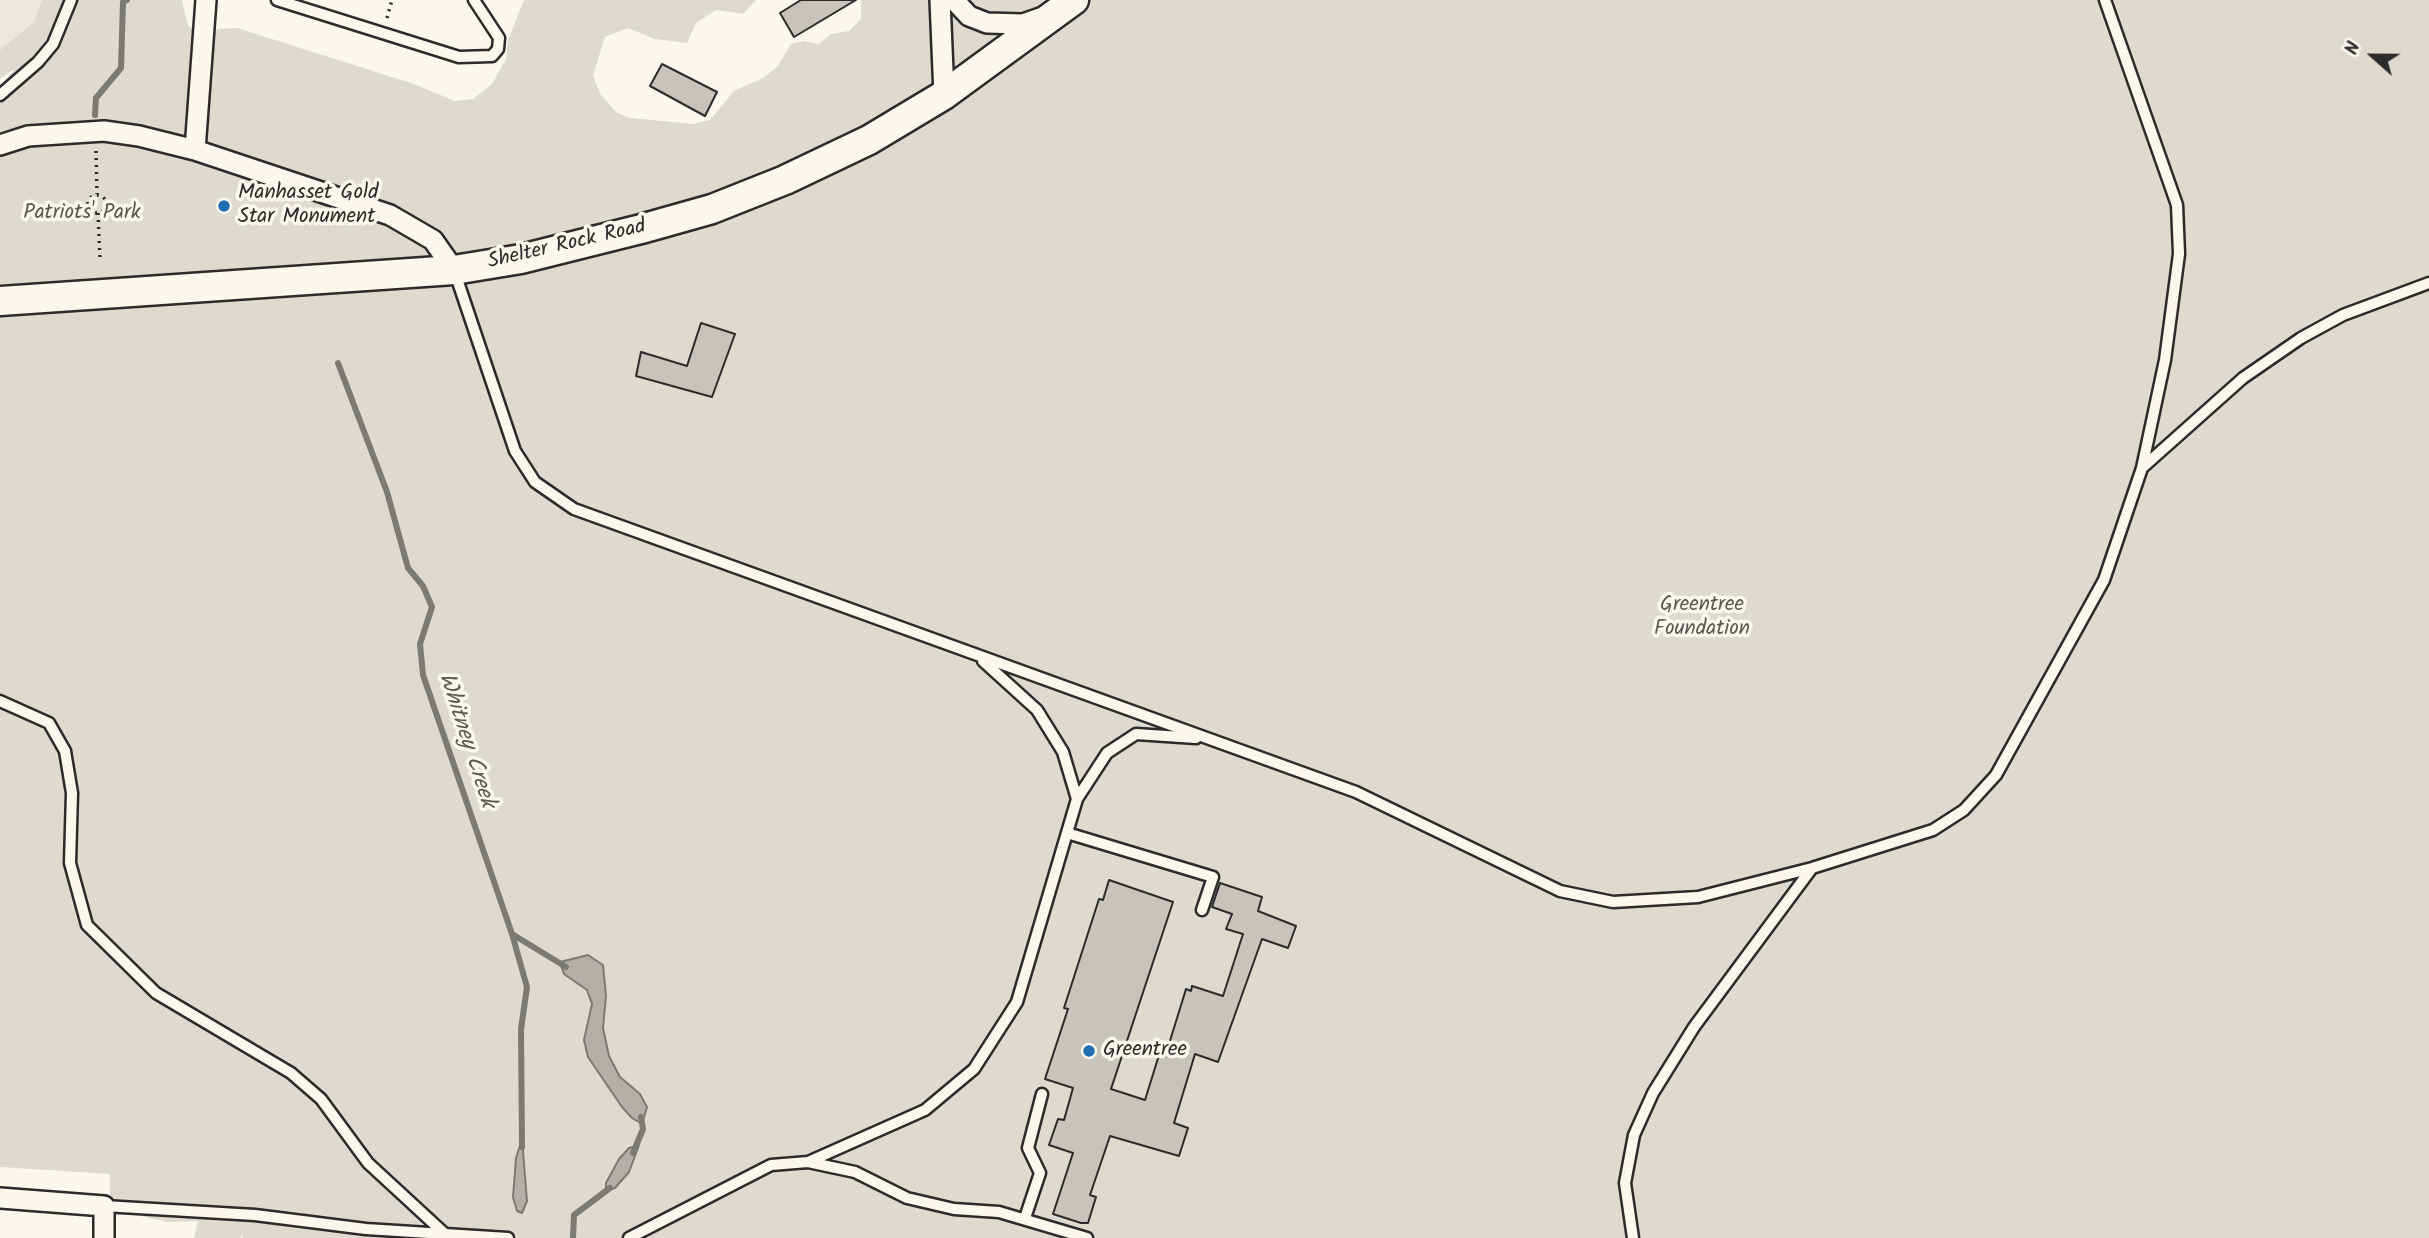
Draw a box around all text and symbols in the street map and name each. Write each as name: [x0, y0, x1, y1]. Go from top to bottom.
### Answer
north arrow: [2338, 21, 2408, 91]
text: N: [2337, 37, 2370, 59]
place label: Manhasset Gold Star Monument: [238, 181, 379, 231]
marker: Manhasset Gold Star Monument: [216, 198, 232, 214]
park label: Patriots' Park: [23, 201, 141, 227]
street label: Shelter Rock Road: [486, 216, 648, 276]
park label: Greentree Foundation: [1654, 593, 1750, 643]
water label: Whitney Creek: [430, 670, 500, 812]
place label: Greentree: [1103, 1038, 1187, 1064]
marker: Greentree: [1081, 1043, 1097, 1059]

